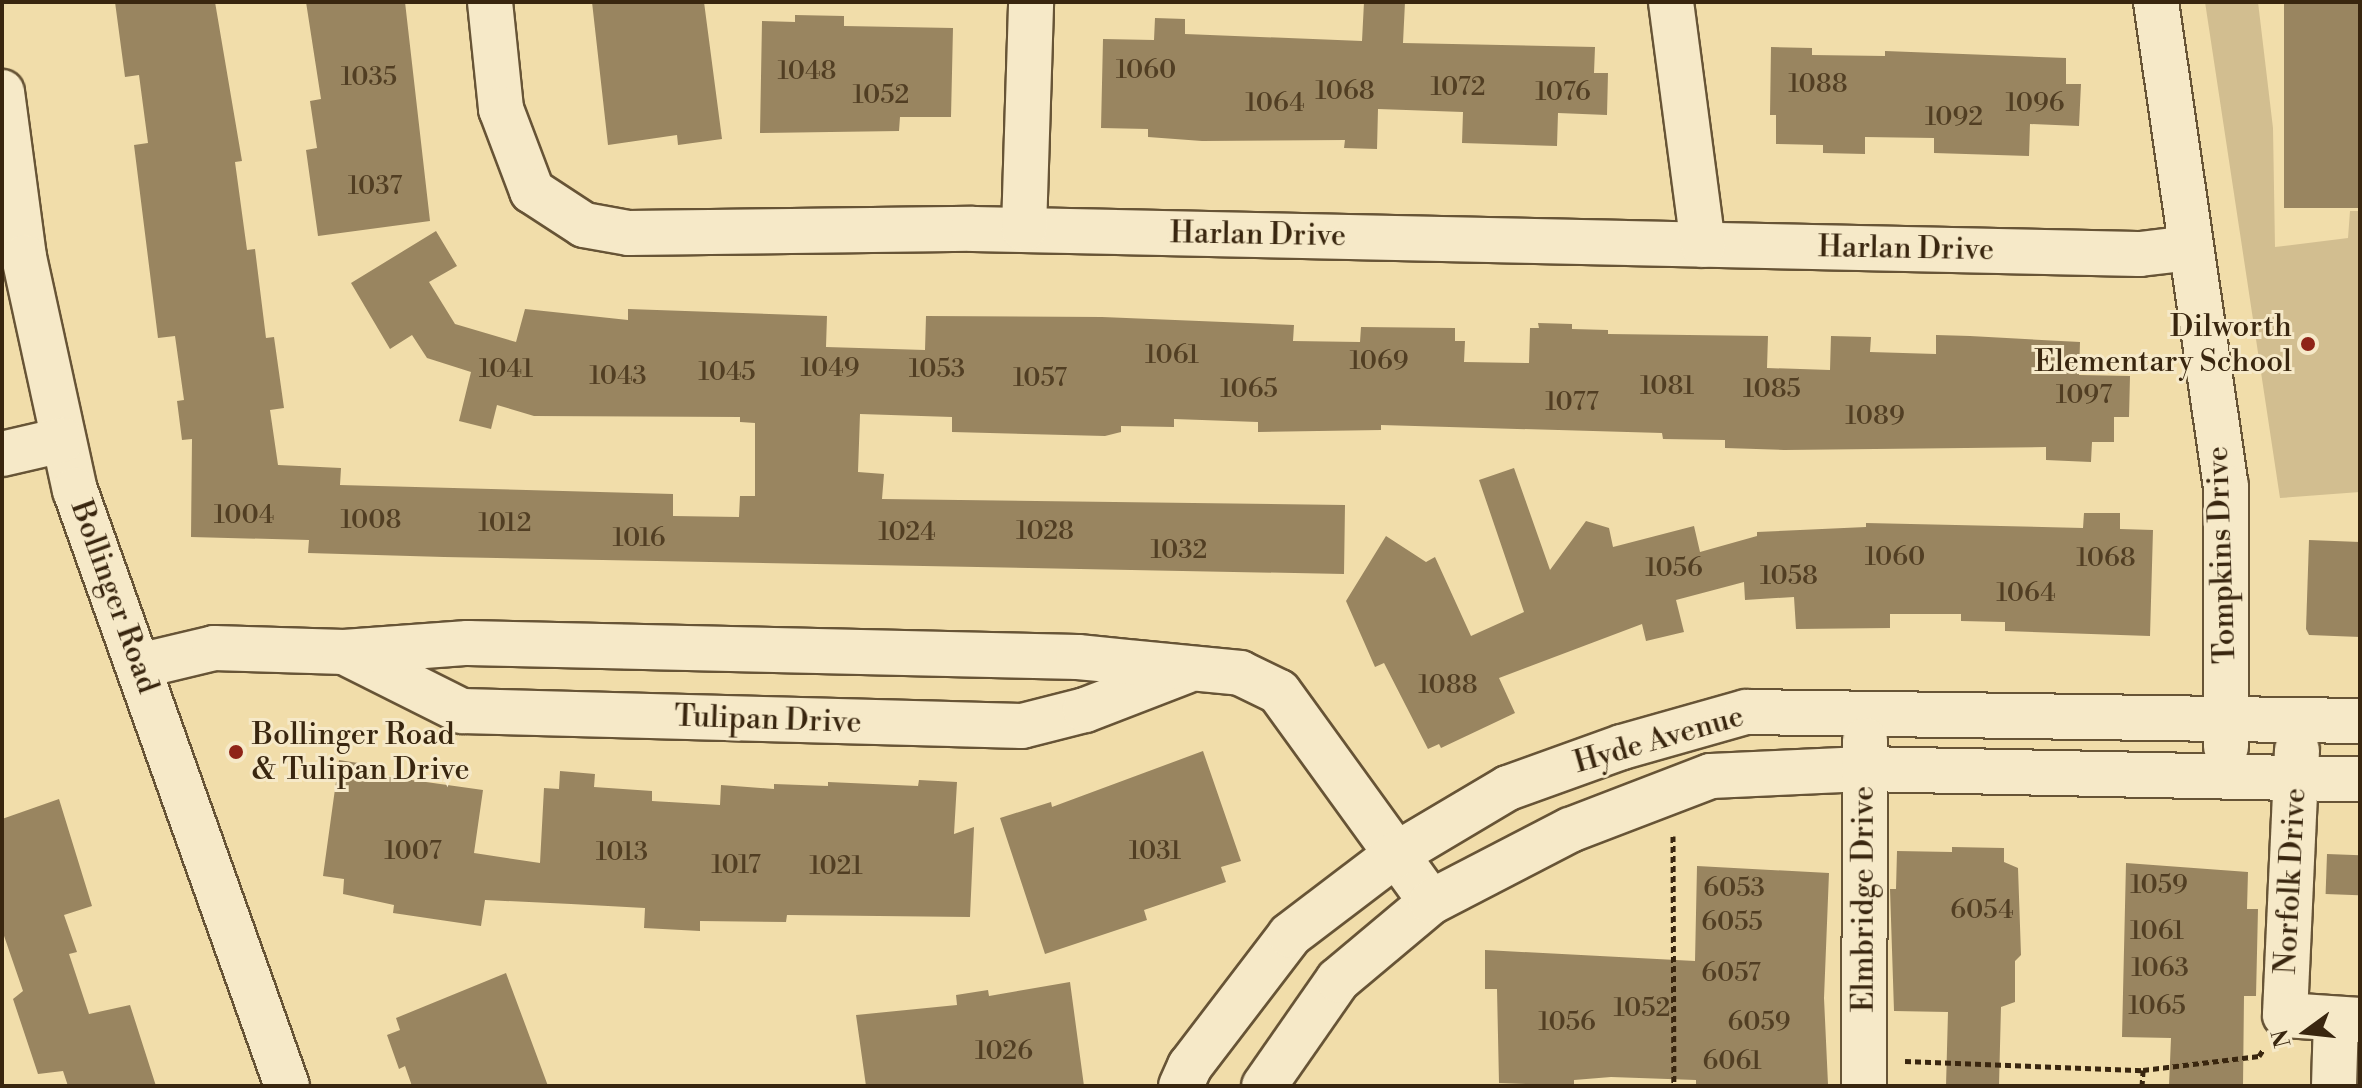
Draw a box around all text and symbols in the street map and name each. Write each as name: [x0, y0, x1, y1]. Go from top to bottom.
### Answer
house number: 1060: [1116, 55, 1176, 87]
house number: 1048: [777, 56, 837, 88]
house number: 1035: [341, 62, 397, 94]
house number: 1088: [1788, 69, 1848, 101]
house number: 1072: [1431, 72, 1485, 104]
house number: 1068: [1315, 76, 1375, 108]
house number: 1076: [1535, 77, 1591, 109]
house number: 1052: [853, 80, 909, 112]
house number: 1064: [1245, 88, 1305, 120]
house number: 1096: [2005, 88, 2065, 120]
house number: 1092: [1925, 102, 1983, 134]
house number: 1037: [348, 171, 402, 203]
street label: Harlan Drive: [1170, 215, 1346, 255]
street label: Harlan Drive: [1818, 229, 1994, 269]
place label: Dilworth Elementary School: [2034, 309, 2292, 380]
marker: Dilworth Elementary School: [2299, 335, 2317, 353]
house number: 1061: [1145, 340, 1199, 372]
house number: 1069: [1349, 346, 1409, 378]
house number: 1049: [801, 353, 859, 385]
house number: 1041: [479, 354, 533, 386]
house number: 1053: [909, 354, 965, 386]
house number: 1045: [698, 357, 756, 389]
house number: 1043: [589, 361, 647, 393]
house number: 1057: [1013, 363, 1067, 395]
house number: 1081: [1640, 371, 1694, 403]
house number: 1065: [1220, 374, 1278, 406]
house number: 1085: [1743, 374, 1801, 406]
house number: 1097: [2056, 380, 2112, 412]
house number: 1077: [1545, 387, 1599, 419]
house number: 1089: [1845, 401, 1905, 433]
street label: Tompkins Drive: [2200, 445, 2244, 665]
street label: Bollinger Road: [62, 496, 166, 698]
house number: 1004: [214, 500, 274, 532]
house number: 1008: [341, 505, 401, 537]
house number: 1012: [478, 508, 532, 540]
house number: 1028: [1016, 516, 1074, 548]
house number: 1024: [878, 517, 936, 549]
house number: 1016: [613, 523, 665, 555]
house number: 1032: [1151, 535, 1207, 567]
house number: 1060: [1865, 542, 1925, 574]
house number: 1068: [2076, 543, 2136, 575]
house number: 1056: [1645, 553, 1703, 585]
house number: 1058: [1760, 561, 1818, 593]
house number: 1064: [1996, 578, 2056, 610]
house number: 1088: [1418, 670, 1478, 702]
street label: Tulipan Drive: [674, 699, 862, 741]
street label: Hyde Avenue: [1570, 699, 1748, 781]
place label: Bollinger Road & Tulipan Drive: [252, 717, 470, 788]
marker: Bollinger Road & Tulipan Drive: [227, 743, 245, 761]
street label: Elmbridge Drive: [1846, 786, 1882, 1012]
street label: Norfolk Drive: [2268, 787, 2314, 975]
house number: 1007: [384, 836, 442, 868]
house number: 1031: [1129, 836, 1181, 868]
house number: 1013: [596, 837, 648, 869]
house number: 1017: [711, 850, 761, 882]
house number: 1021: [809, 851, 863, 883]
house number: 1059: [2130, 870, 2188, 902]
house number: 6053: [1703, 873, 1765, 905]
house number: 6054: [1950, 895, 2014, 927]
house number: 6055: [1701, 907, 1763, 939]
house number: 1061: [2130, 916, 2184, 948]
house number: 1063: [2131, 953, 2189, 985]
house number: 6057: [1701, 958, 1761, 990]
house number: 1065: [2128, 991, 2186, 1023]
north arrow: [2266, 992, 2346, 1072]
house number: 1052: [1614, 993, 1670, 1025]
house number: 1056: [1538, 1007, 1596, 1039]
house number: 6059: [1727, 1007, 1791, 1039]
text: N: [2267, 1026, 2298, 1050]
house number: 1026: [975, 1036, 1033, 1068]
house number: 6061: [1702, 1046, 1762, 1078]

